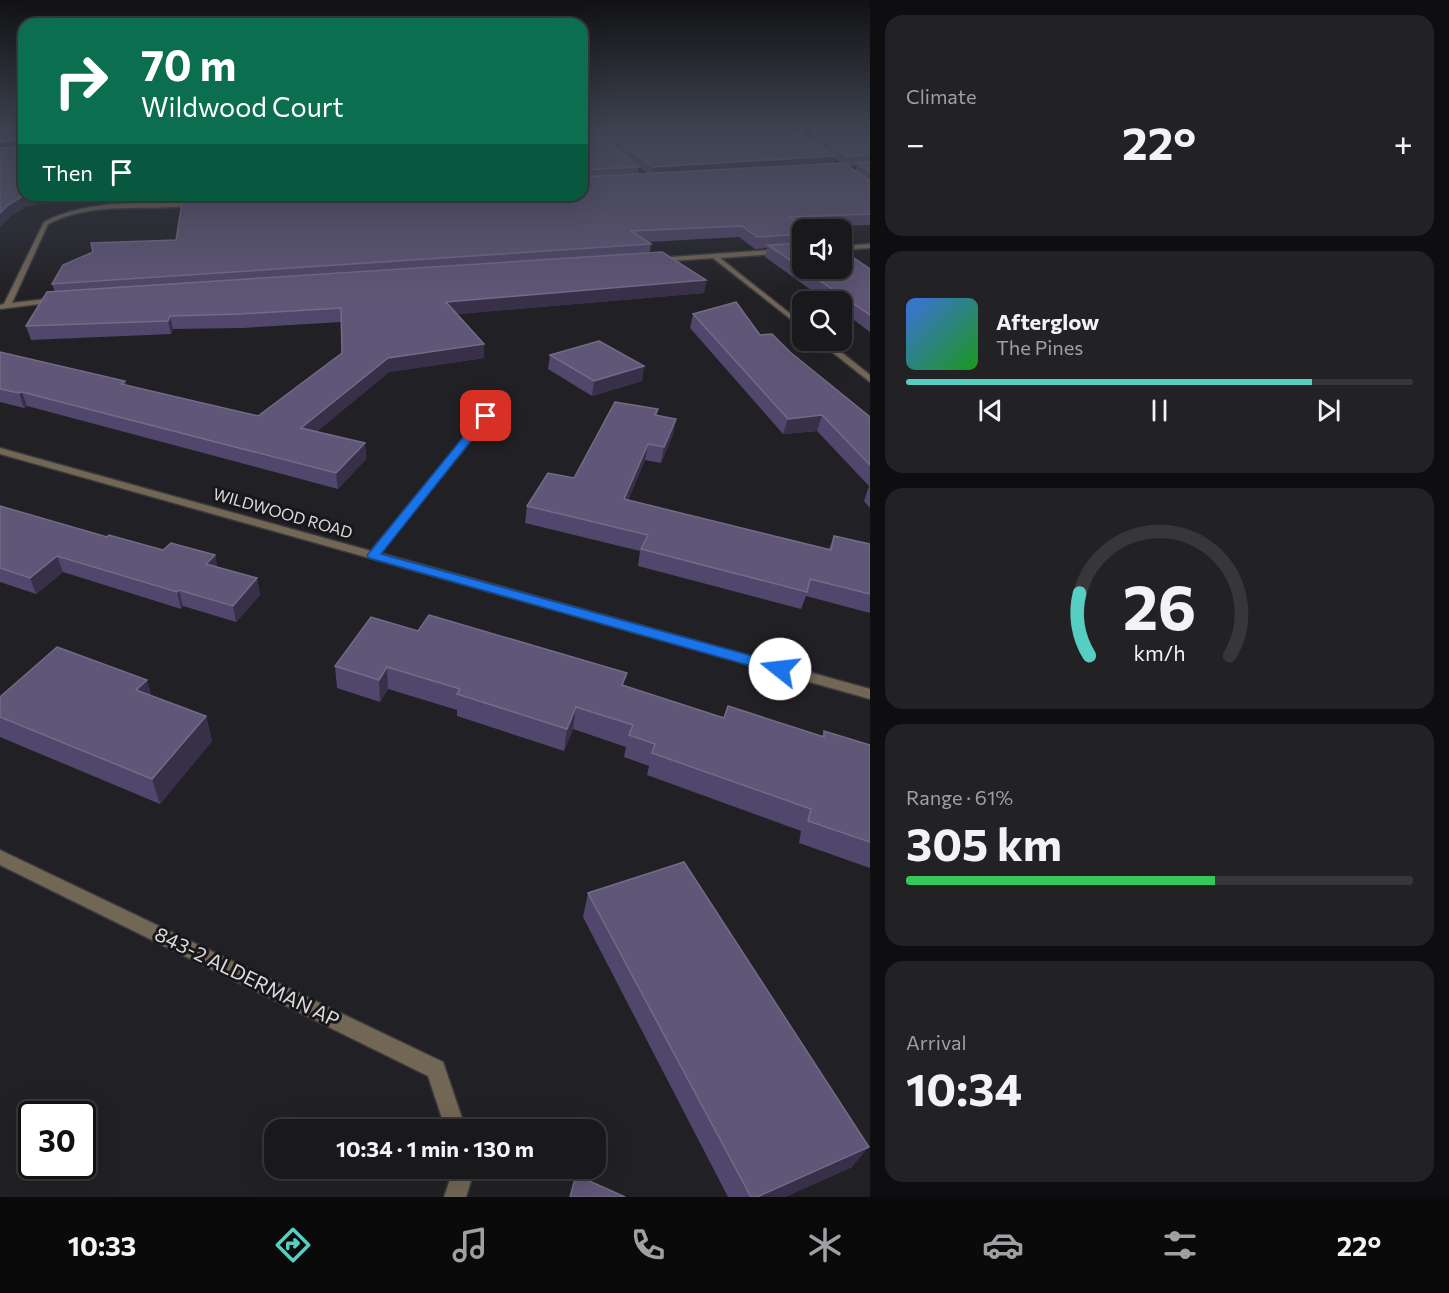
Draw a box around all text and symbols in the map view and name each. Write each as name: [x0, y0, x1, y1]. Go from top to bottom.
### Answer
text: 70 m: [141, 38, 236, 90]
icon: right: [42, 42, 120, 120]
text: Climate: [906, 84, 976, 108]
text: Wildwood Court: [141, 90, 344, 123]
text: 22°: [1122, 114, 1196, 169]
text: −: [906, 122, 925, 163]
text: +: [1394, 122, 1413, 163]
icon: arrive: [105, 156, 138, 189]
text: Then: [42, 159, 93, 186]
map controls: [792, 219, 852, 351]
button: sound: [792, 219, 852, 279]
button: search: [792, 291, 852, 351]
text: Afterglow: [996, 308, 1099, 335]
text: The Pines: [996, 335, 1083, 359]
pin: [460, 390, 511, 441]
icon: previous: [974, 394, 1007, 427]
icon: pause: [1143, 394, 1176, 427]
icon: next: [1312, 394, 1345, 427]
icon: arrive: [469, 399, 502, 432]
street label: WILDWOOD ROAD: [211, 484, 355, 542]
text: 26: [1123, 567, 1196, 643]
position arrow: [748, 637, 812, 701]
text: km/h: [1133, 639, 1186, 665]
text: Range · 61%: [906, 785, 1013, 809]
text: 305 km: [906, 815, 1062, 870]
street label: 843-2 ALDERMAN AP: [151, 921, 344, 1031]
text: Arrival: [906, 1030, 967, 1054]
text: 10:34: [906, 1060, 1022, 1115]
speed limit sign: 30: [18, 1101, 96, 1179]
text: 10:34 · 1 min · 130 m: [336, 1135, 534, 1162]
icon: directions: [272, 1224, 314, 1266]
icon: music: [449, 1224, 491, 1266]
icon: phone: [627, 1224, 669, 1266]
icon: climate: [804, 1224, 846, 1266]
icon: car: [982, 1224, 1024, 1266]
icon: filters: [1159, 1224, 1201, 1266]
text: 10:33: [68, 1229, 136, 1262]
text: 22°: [1337, 1229, 1381, 1262]

